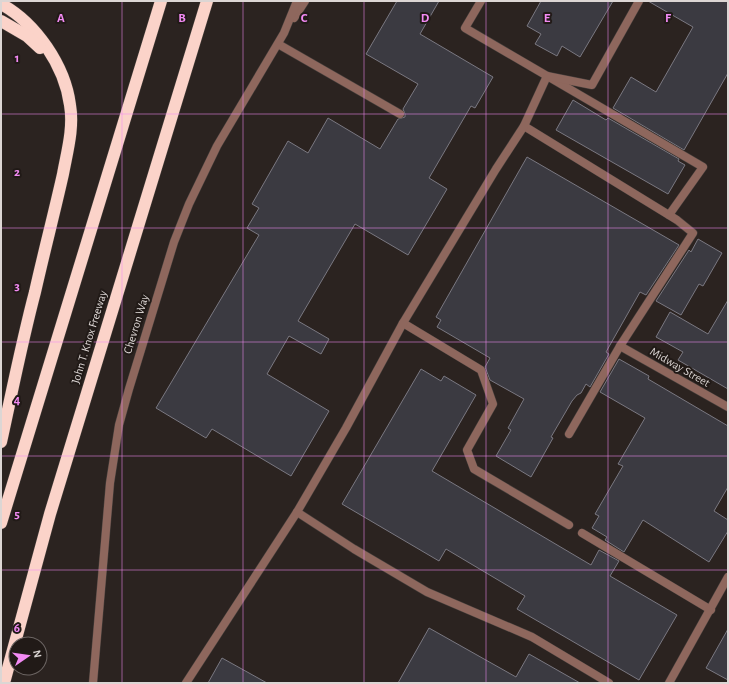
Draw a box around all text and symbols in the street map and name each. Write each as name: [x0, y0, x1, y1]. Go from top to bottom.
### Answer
text: A: [57, 12, 65, 25]
text: B: [178, 12, 186, 25]
text: C: [301, 12, 308, 25]
text: D: [421, 12, 430, 25]
text: E: [544, 12, 551, 25]
text: F: [665, 12, 672, 25]
text: 1: [15, 52, 19, 65]
text: 2: [14, 166, 20, 179]
text: 3: [14, 280, 20, 293]
street label: John T. Knox Freeway: [69, 289, 110, 385]
street label: Chevron Way: [121, 293, 152, 355]
street label: Midway Street: [647, 345, 712, 390]
text: 4: [14, 394, 21, 407]
text: 5: [14, 508, 20, 521]
text: 6: [14, 622, 20, 635]
north arrow: [8, 636, 48, 676]
text: N: [31, 649, 43, 659]

